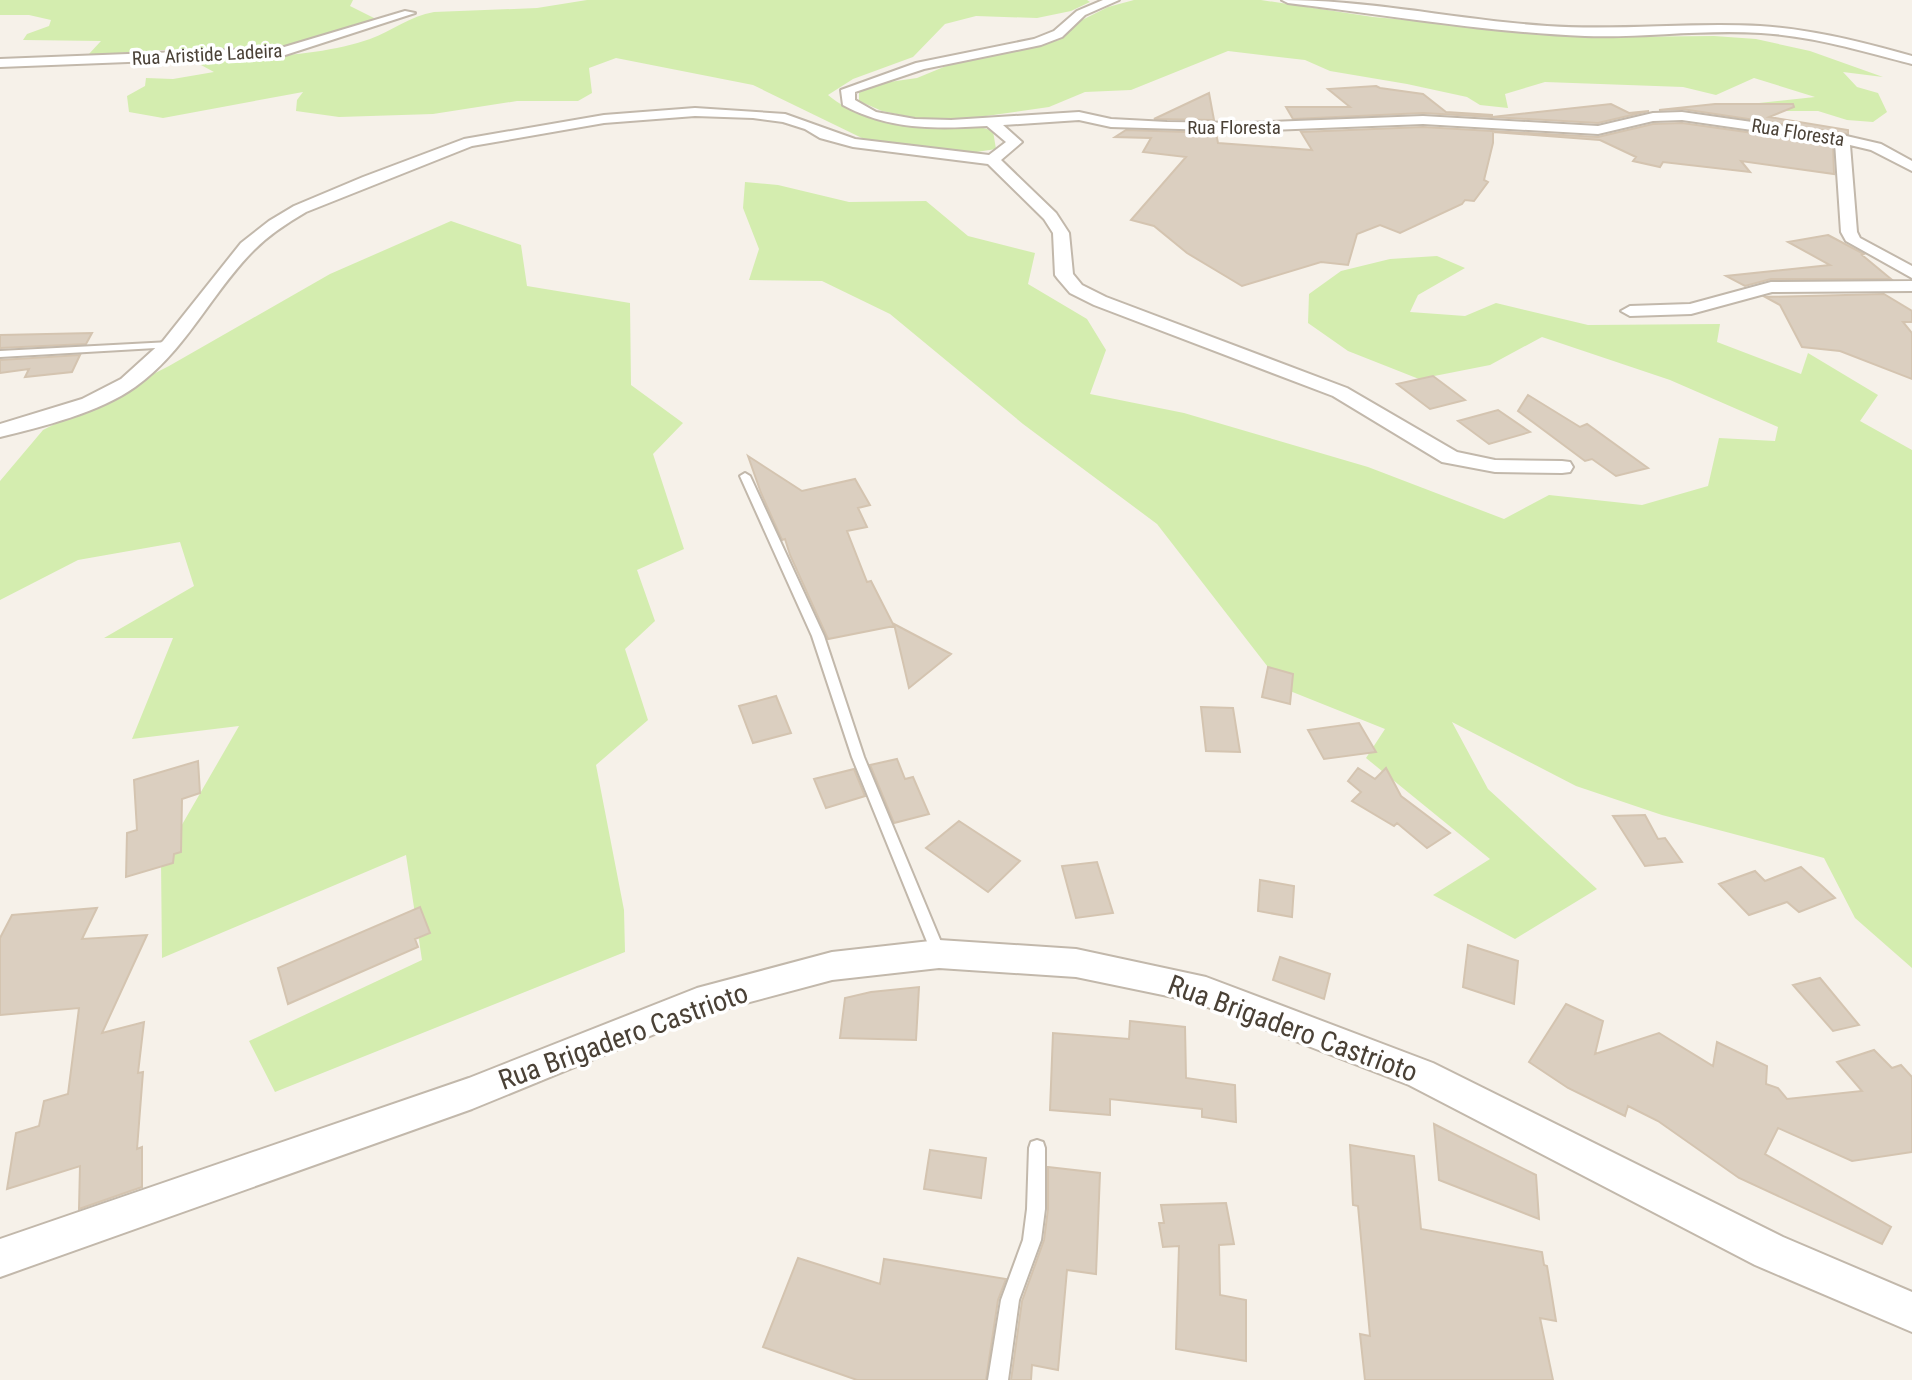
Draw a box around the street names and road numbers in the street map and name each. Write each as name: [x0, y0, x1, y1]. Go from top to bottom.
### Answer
street label: Rua Aristide Ladeira: [131, 39, 283, 70]
street label: Rua Floresta: [1750, 114, 1846, 151]
street label: Rua Floresta: [1187, 116, 1281, 139]
street label: Rua Brigadero Castrioto: [1164, 968, 1422, 1089]
street label: Rua Brigadero Castrioto: [494, 976, 752, 1097]

